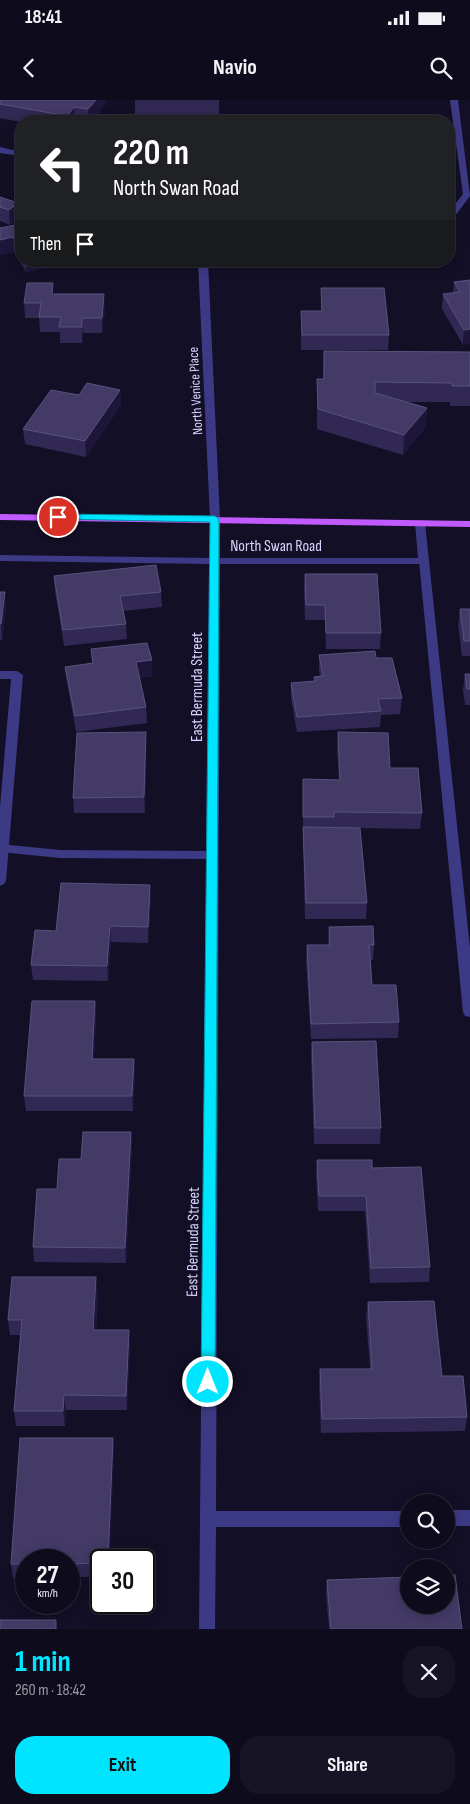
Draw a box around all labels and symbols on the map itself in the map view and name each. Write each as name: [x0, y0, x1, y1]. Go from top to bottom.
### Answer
street label: North Venice Place: [185, 346, 206, 435]
pin: [37, 496, 79, 538]
street label: North Swan Road: [230, 537, 322, 556]
street label: East Bermuda Street: [188, 632, 207, 742]
street label: East Bermuda Street: [183, 1187, 204, 1297]
position arrow: [181, 1355, 233, 1407]
speed limit sign: 30: [90, 1549, 155, 1614]

